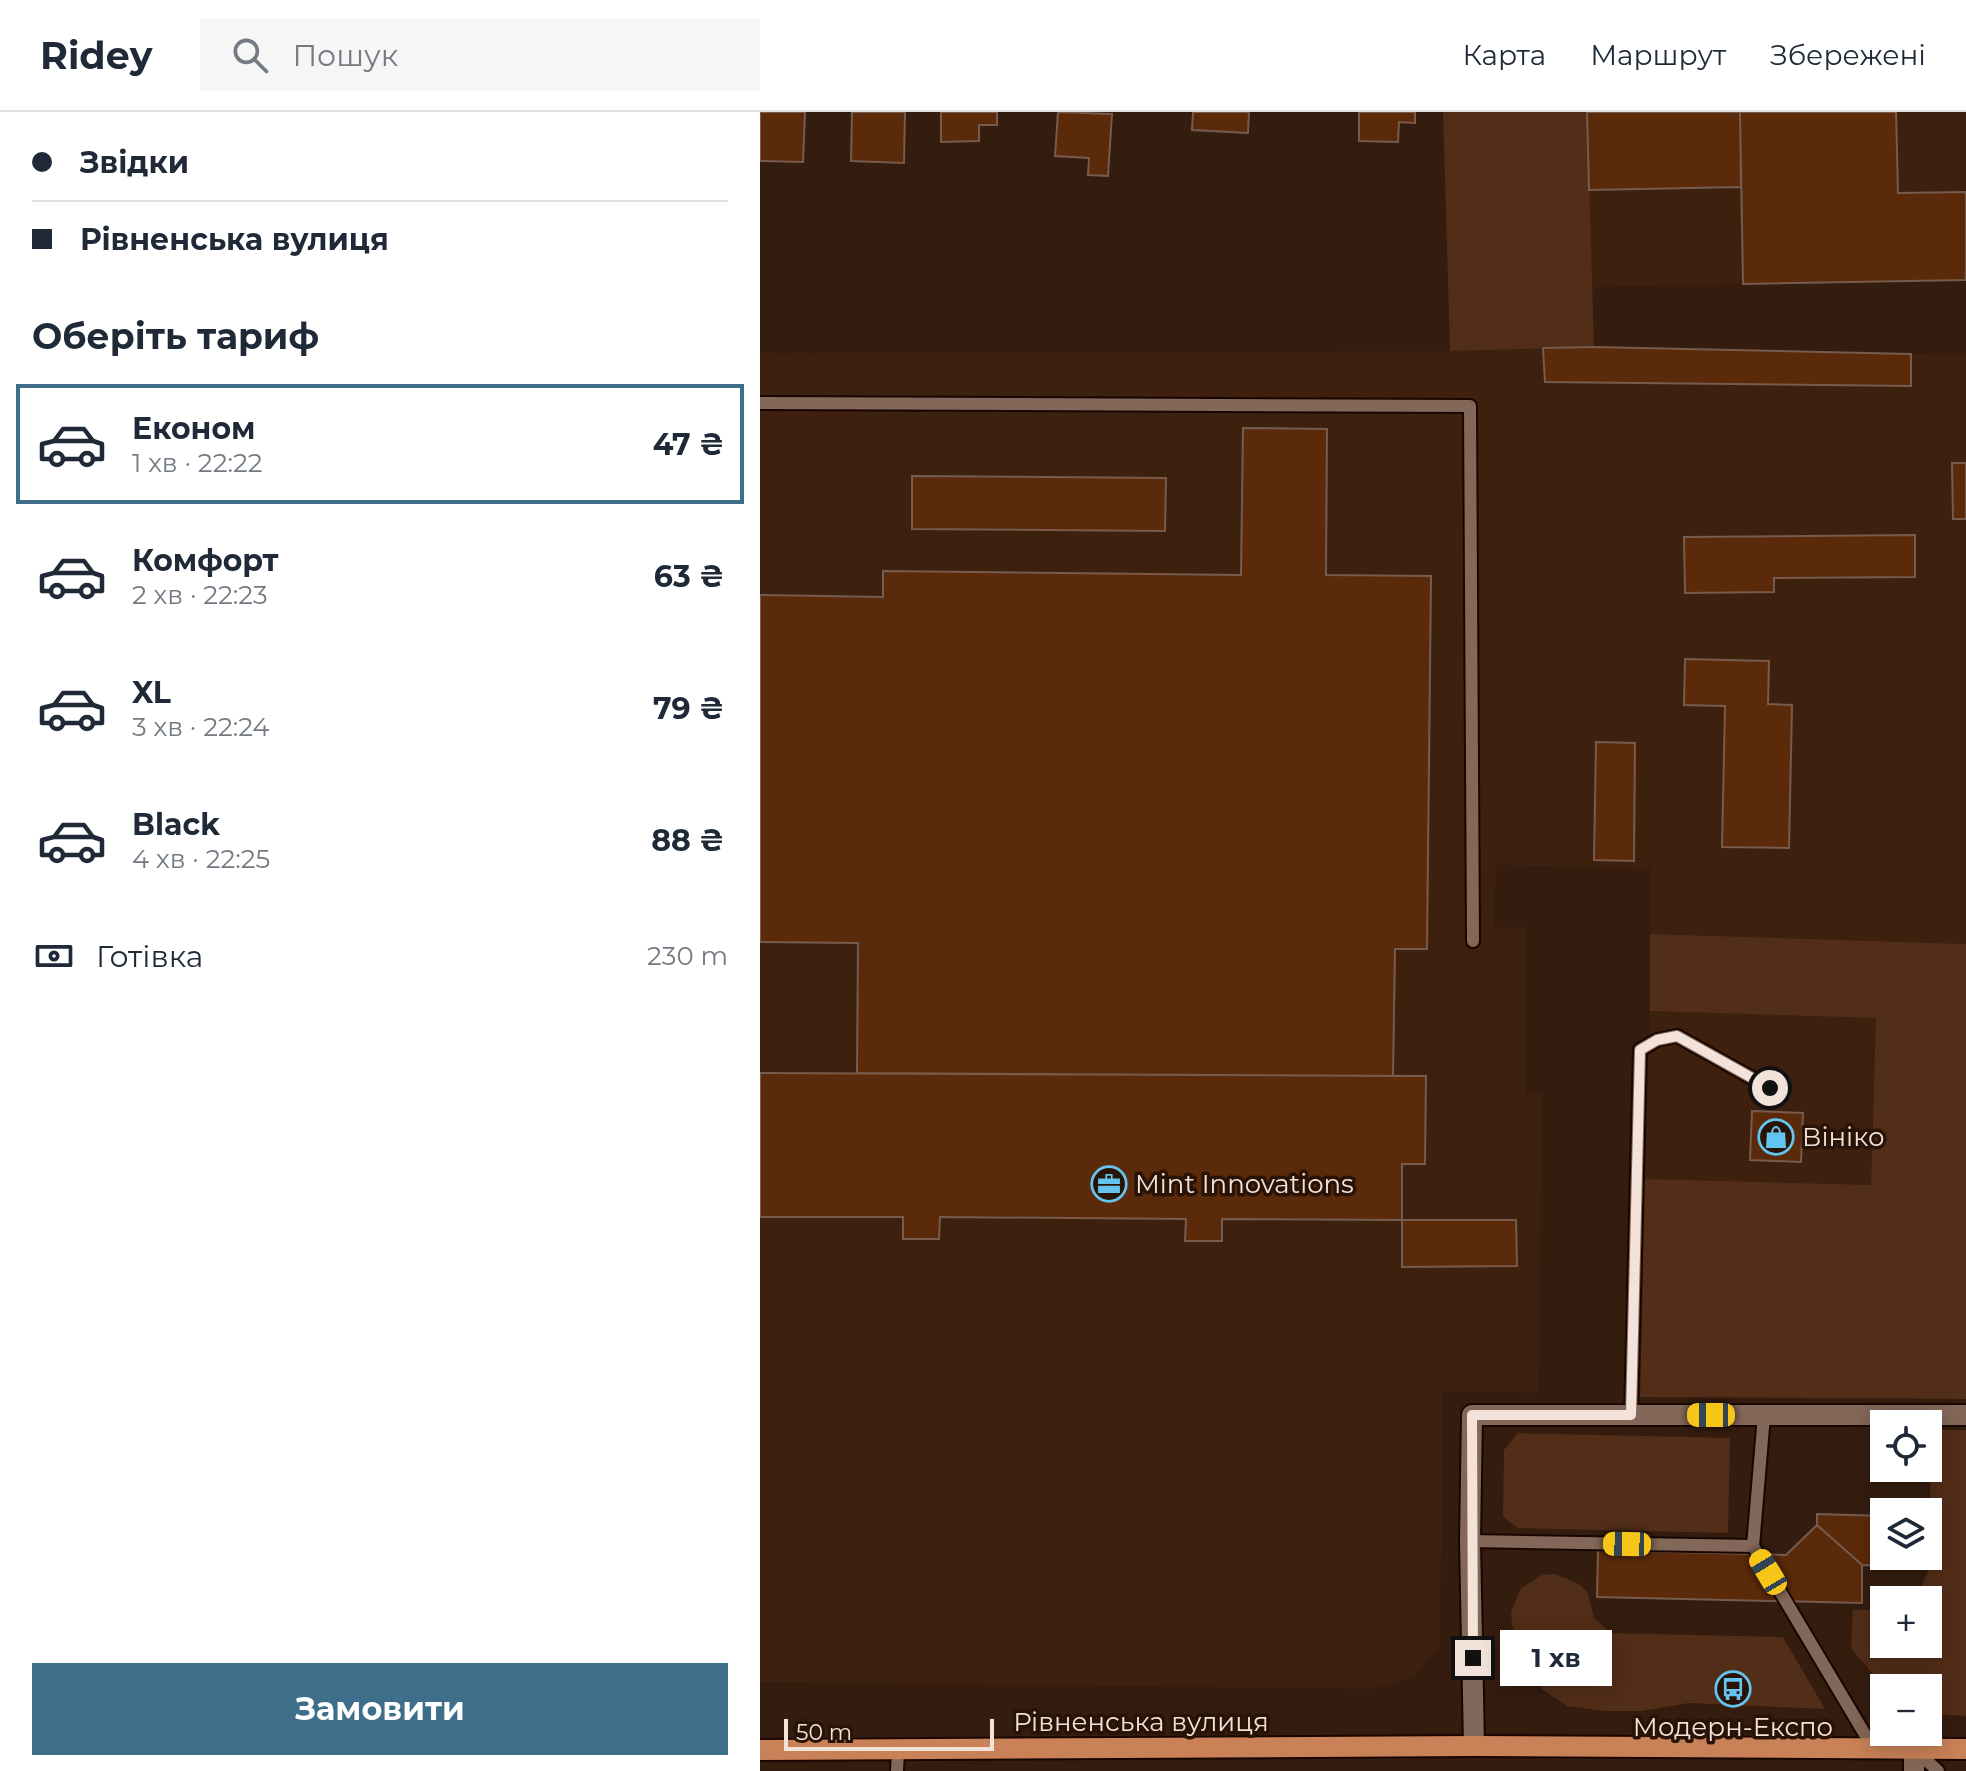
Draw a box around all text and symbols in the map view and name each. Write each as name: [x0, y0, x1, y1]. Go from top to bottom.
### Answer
search box: [200, 19, 760, 91]
text: Ridey: [40, 32, 152, 79]
icon: search: [228, 33, 272, 77]
text: Пошук: [292, 37, 398, 74]
text: Карта: [1462, 38, 1546, 72]
text: Маршрут: [1590, 38, 1726, 72]
text: Збережені: [1770, 38, 1926, 72]
text: Звідки: [80, 144, 189, 181]
text: Рівненська вулиця: [80, 221, 389, 258]
text: Оберіть тариф: [32, 314, 319, 358]
icon: car: [36, 408, 108, 480]
text: Економ: [132, 410, 256, 447]
text: 47 ₴: [653, 426, 724, 463]
text: 1 хв · 22:22: [132, 447, 262, 479]
icon: car: [36, 540, 108, 612]
text: Комфорт: [132, 542, 279, 579]
text: 63 ₴: [654, 558, 724, 595]
text: 2 хв · 22:23: [132, 579, 268, 611]
icon: car: [36, 672, 108, 744]
text: XL: [132, 674, 171, 711]
text: 79 ₴: [653, 690, 724, 727]
text: 3 хв · 22:24: [132, 711, 270, 743]
icon: car: [36, 804, 108, 876]
text: Black: [132, 806, 220, 843]
text: 88 ₴: [651, 822, 724, 859]
text: 4 хв · 22:25: [132, 843, 270, 875]
icon: cash: [32, 934, 76, 978]
text: Готівка: [96, 938, 203, 975]
text: 230 m: [647, 940, 728, 972]
route start: [1752, 1070, 1788, 1106]
shop icon: Вініко: [1757, 1118, 1795, 1156]
place label: Вініко: [1802, 1121, 1884, 1153]
office icon: Mint Innovations: [1090, 1165, 1128, 1203]
place label: Mint Innovations: [1135, 1168, 1354, 1200]
car: [1687, 1403, 1735, 1427]
map controls: [1870, 1410, 1942, 1746]
button: locate: [1870, 1410, 1942, 1482]
button: layers: [1870, 1498, 1942, 1570]
car: [1603, 1532, 1651, 1556]
car: [1745, 1545, 1791, 1599]
button: +: [1870, 1586, 1942, 1658]
callout: 1 хв: [1501, 1630, 1613, 1686]
route end: [1455, 1640, 1491, 1676]
text: 1 хв: [1531, 1642, 1581, 1674]
button: Замовити: [32, 1663, 728, 1755]
bus stop icon: Модерн-Експо: [1714, 1670, 1752, 1708]
button: −: [1870, 1674, 1942, 1746]
street label: Рівненська вулиця: [1013, 1706, 1269, 1738]
place label: Модерн-Експо: [1633, 1711, 1833, 1743]
scale bar: [784, 1715, 994, 1751]
text: 50 m: [796, 1719, 852, 1746]

